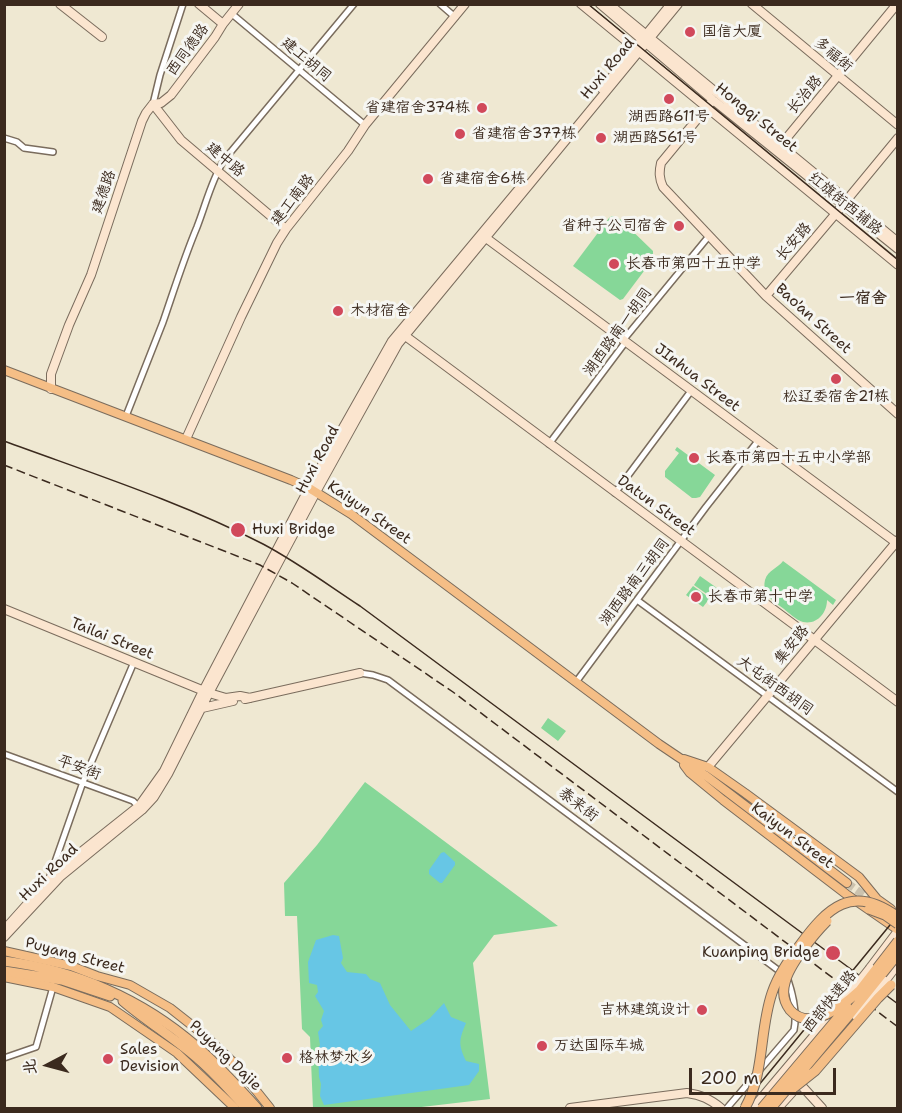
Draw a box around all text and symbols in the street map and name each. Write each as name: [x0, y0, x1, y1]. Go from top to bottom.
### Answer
street label: 西同德路: [163, 20, 213, 80]
place label: 国信大厦: [702, 23, 762, 41]
marker: 国信大厦: [683, 25, 697, 39]
street label: 建工胡同: [277, 34, 335, 86]
street label: 多福街: [810, 34, 856, 76]
street label: Huxi Road: [577, 35, 639, 103]
street label: 长治路: [784, 72, 826, 118]
street label: Hongqi Street: [711, 79, 801, 157]
marker: 湖西路611号: [662, 92, 676, 106]
place label: 省建宿舍374栋: [365, 99, 470, 117]
marker: 省建宿舍374栋: [475, 101, 489, 115]
place label: 湖西路611号: [628, 108, 710, 126]
place label: 省建宿舍377栋: [472, 125, 576, 143]
marker: 省建宿舍377栋: [453, 127, 467, 141]
place label: 湖西路561号: [613, 129, 698, 147]
marker: 湖西路561号: [594, 131, 608, 145]
street label: 建中路: [202, 139, 248, 181]
street label: 建德路: [88, 168, 120, 216]
street label: 红旗街西辅路: [804, 169, 886, 239]
place label: 省建宿舍6栋: [440, 170, 525, 188]
street label: 建工南路: [267, 171, 319, 229]
marker: 省建宿舍6栋: [421, 172, 435, 186]
place label: 省种子公司宿舍: [562, 217, 667, 235]
marker: 省种子公司宿舍: [672, 219, 686, 233]
street label: 长安路: [772, 219, 816, 265]
place label: 长春市第四十五中学: [626, 255, 761, 273]
marker: 长春市第四十五中学: [607, 257, 621, 271]
street label: Bao'an Street: [771, 280, 855, 358]
street label: 湖西路南一胡同: [580, 284, 656, 380]
district label: 一宿舍: [839, 289, 887, 309]
place label: 木材宿舍: [350, 302, 410, 320]
marker: 木材宿舍: [331, 304, 345, 318]
street label: JInhua Street: [651, 340, 743, 416]
marker: 松辽委宿舍21栋: [829, 372, 843, 386]
place label: 松辽委宿舍21栋: [783, 388, 889, 406]
street label: Huxi Road: [293, 423, 343, 497]
place label: 长春市第四十五中小学部: [706, 449, 871, 467]
marker: 长春市第四十五中小学部: [687, 451, 701, 465]
street label: Datun Street: [614, 472, 698, 540]
street label: Kaiyun Street: [324, 477, 414, 549]
marker: Huxi Bridge: [229, 521, 247, 539]
place label: Huxi Bridge: [252, 521, 335, 539]
street label: 湖西路南三胡同: [596, 535, 674, 629]
place label: 长春市第十中学: [708, 588, 813, 606]
marker: 长春市第十中学: [689, 590, 703, 604]
street label: Tailai Street: [68, 614, 156, 664]
street label: 集安路: [771, 622, 813, 668]
street label: 大屯街西胡同: [733, 652, 817, 720]
street label: 平安街: [55, 752, 103, 784]
street label: 泰来街: [555, 784, 601, 826]
street label: Kaiyun Street: [747, 799, 837, 873]
street label: Huxi Road: [16, 841, 82, 905]
street label: Puyang Street: [23, 934, 127, 978]
place label: Kuanping Bridge: [702, 944, 820, 962]
marker: Kuanping Bridge: [824, 944, 842, 962]
street label: 西部快速路: [799, 967, 861, 1037]
place label: 吉林建筑设计: [600, 1001, 690, 1019]
marker: 吉林建筑设计: [695, 1003, 709, 1017]
street label: Puyang Dajie: [185, 1017, 265, 1095]
north arrow: [18, 1035, 78, 1095]
place label: 万达国际车城: [554, 1037, 644, 1055]
marker: 万达国际车城: [535, 1039, 549, 1053]
place label: Sales Devision: [120, 1041, 179, 1076]
place label: 格林梦水乡: [299, 1049, 374, 1067]
marker: 格林梦水乡: [280, 1051, 294, 1065]
marker: Sales Devision: [101, 1052, 115, 1066]
scale bar: [692, 1056, 839, 1094]
text: 北: [18, 1058, 41, 1076]
text: 200 m: [700, 1066, 759, 1090]

